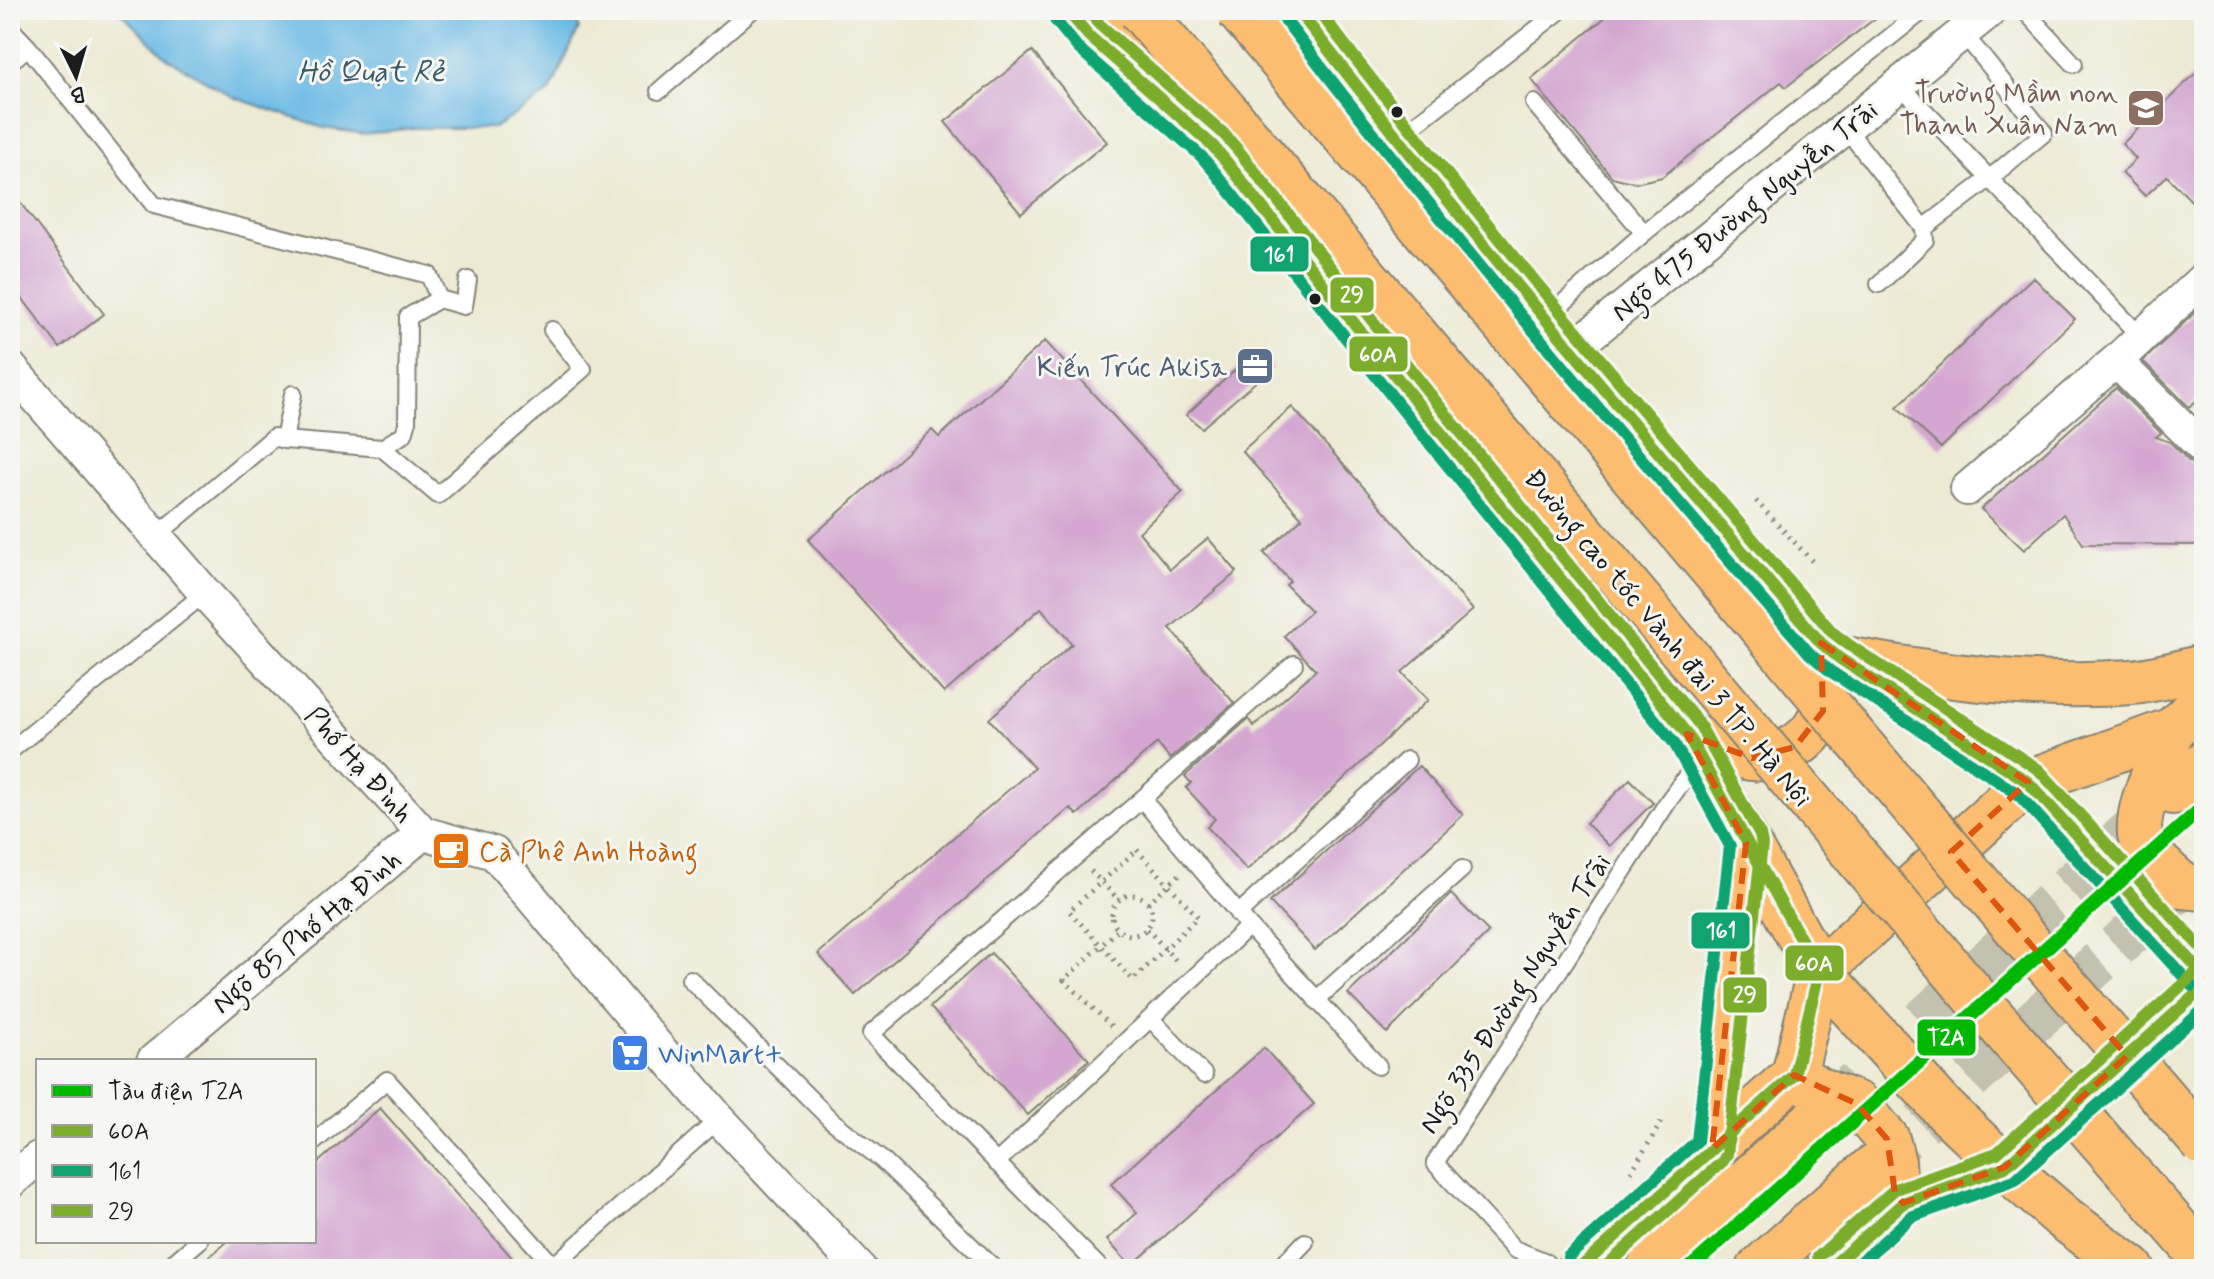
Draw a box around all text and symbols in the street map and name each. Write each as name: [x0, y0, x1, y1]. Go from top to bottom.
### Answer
north arrow: [36, 36, 116, 116]
water label: Hồ Quạt Rẻ: [298, 53, 446, 92]
place label: Trường Mầm non Thanh Xuân Nam: [1899, 76, 2118, 145]
text: B: [69, 79, 86, 108]
school or university icon: Trường Mầm non Thanh Xuân Nam: [2125, 87, 2167, 129]
street label: Ngõ 475 Đường Nguyễn Trãi: [1605, 93, 1888, 333]
unlabelled marker: [1389, 104, 1405, 120]
line badge: 161: [1249, 235, 1310, 273]
text: 161: [1264, 242, 1294, 270]
line badge: 29: [1329, 276, 1375, 314]
text: 29: [1340, 282, 1364, 310]
unlabelled marker: [1307, 291, 1323, 307]
line badge: 60A: [1348, 335, 1409, 373]
text: 60A: [1359, 342, 1397, 370]
office icon: Kiến Trúc Akisa: [1234, 345, 1276, 387]
place label: Kiến Trúc Akisa: [1037, 350, 1227, 387]
street label: Đường cao tốc Vành đai 3 TP. Hà Nội: [1512, 462, 1820, 817]
street label: Phố Hạ Đình: [296, 699, 421, 832]
cafe icon: Cà Phê Anh Hoàng: [430, 830, 472, 872]
place label: Cà Phê Anh Hoàng: [479, 835, 698, 875]
street label: Ngõ 85 Phố Hạ Đình: [205, 843, 412, 1025]
street label: Ngõ 335 Đường Nguyễn Trãi: [1412, 847, 1623, 1143]
line badge: 161: [1690, 911, 1751, 950]
text: 161: [1706, 918, 1736, 946]
line badge: 60A: [1784, 944, 1845, 982]
text: 60A: [1795, 951, 1833, 979]
line badge: 29: [1722, 976, 1768, 1014]
text: 29: [1733, 982, 1757, 1010]
line badge: T2A: [1916, 1018, 1977, 1057]
text: T2A: [1927, 1025, 1965, 1053]
supermarket icon: WinMart+: [609, 1032, 651, 1074]
place label: WinMart+: [658, 1037, 783, 1074]
legend: [36, 1059, 316, 1243]
text: Tàu điện T2A: [108, 1077, 244, 1108]
text: 60A: [108, 1117, 150, 1148]
text: 161: [108, 1157, 141, 1188]
text: 29: [108, 1197, 134, 1228]

